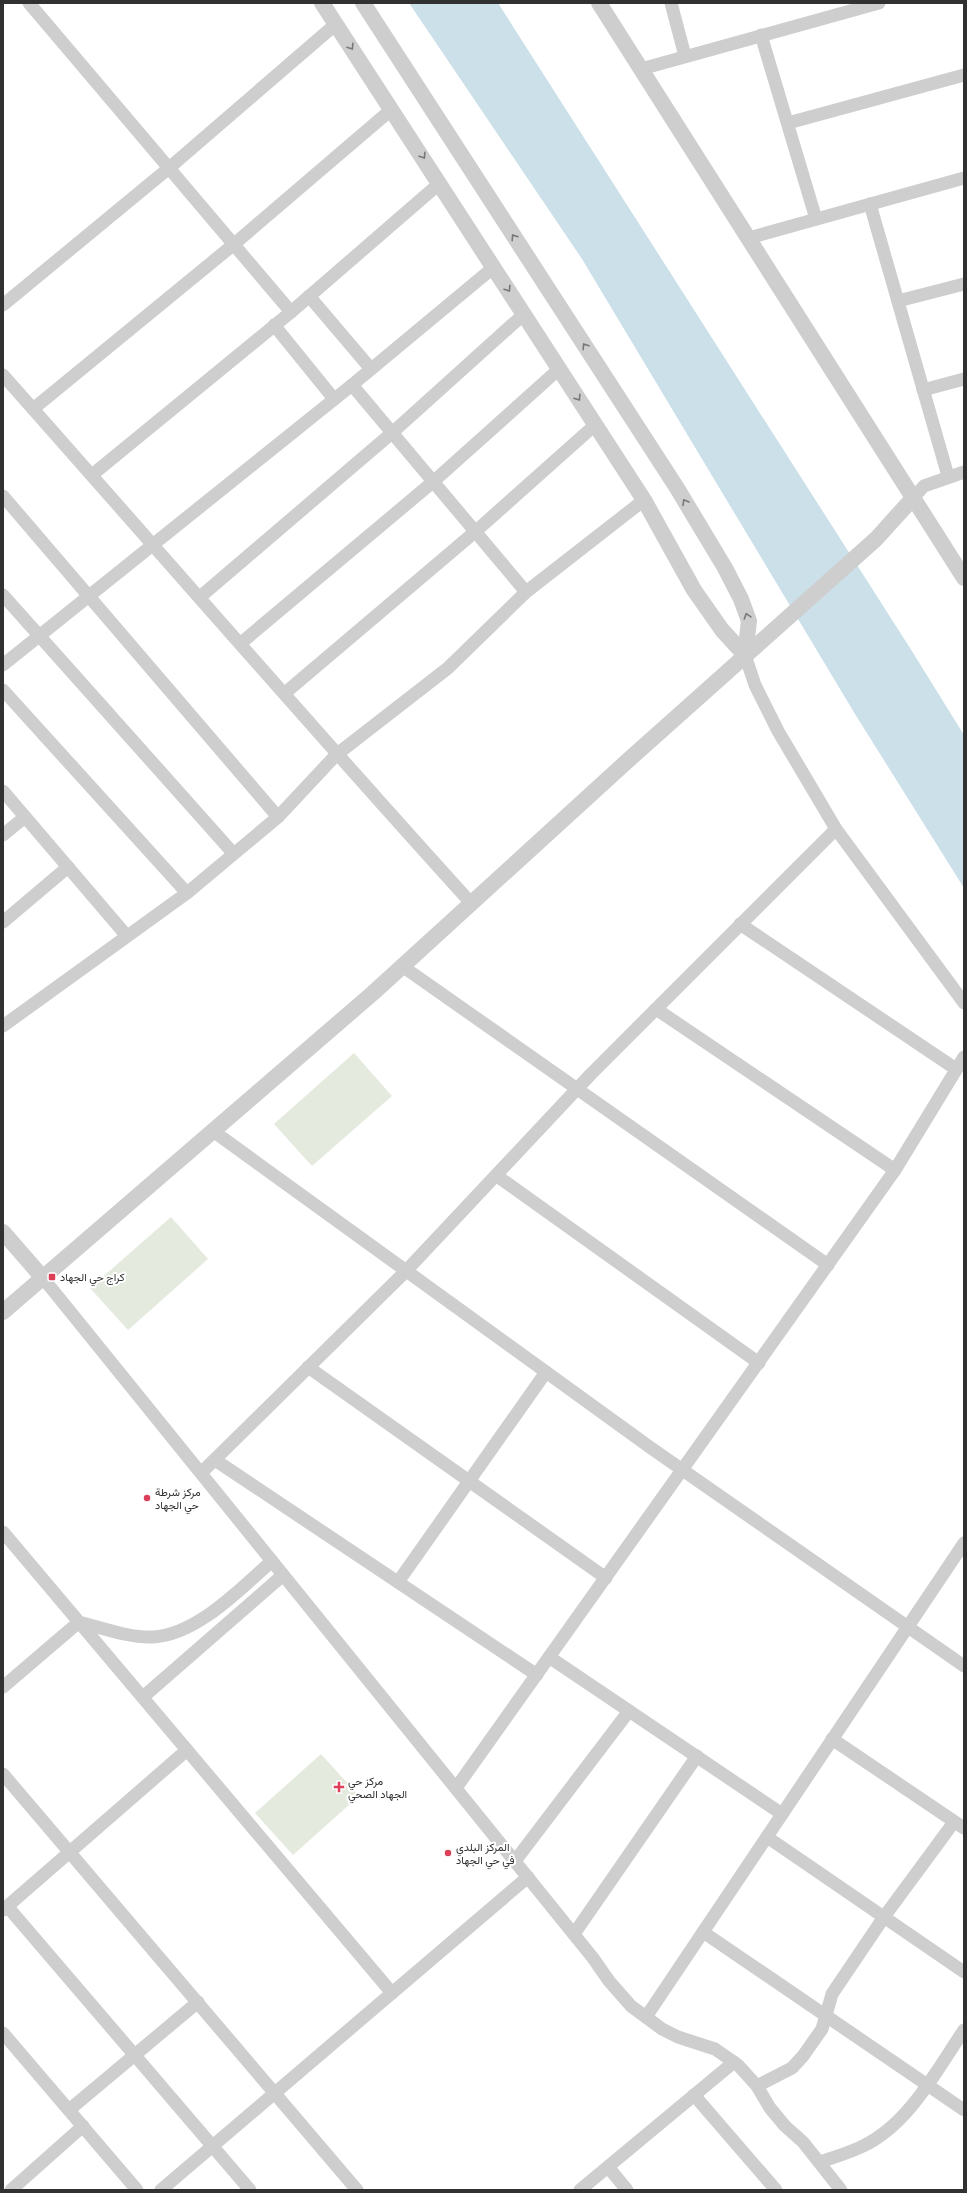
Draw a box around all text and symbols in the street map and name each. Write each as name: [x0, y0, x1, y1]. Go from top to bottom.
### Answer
one-way arrow: [347, 43, 354, 50]
one-way arrow: [418, 152, 426, 159]
one-way arrow: [512, 234, 519, 241]
one-way arrow: [503, 285, 511, 292]
one-way arrow: [582, 343, 590, 350]
one-way arrow: [574, 394, 581, 401]
one-way arrow: [683, 499, 690, 506]
one-way arrow: [743, 613, 752, 620]
place label: كراج حي الجهاد: [60, 1270, 125, 1287]
marker: كراج حي الجهاد: [47, 1272, 57, 1282]
place label: مركز شرطة حي الجهاد: [155, 1485, 201, 1515]
marker: مركز شرطة حي الجهاد: [142, 1493, 152, 1503]
place label: مركز حي الجهاد الصحي: [348, 1774, 407, 1804]
marker: مركز حي الجهاد الصحي: [333, 1781, 345, 1793]
place label: المركز البلدي في حي الجهاد: [456, 1840, 515, 1870]
marker: المركز البلدي في حي الجهاد: [443, 1848, 453, 1858]

